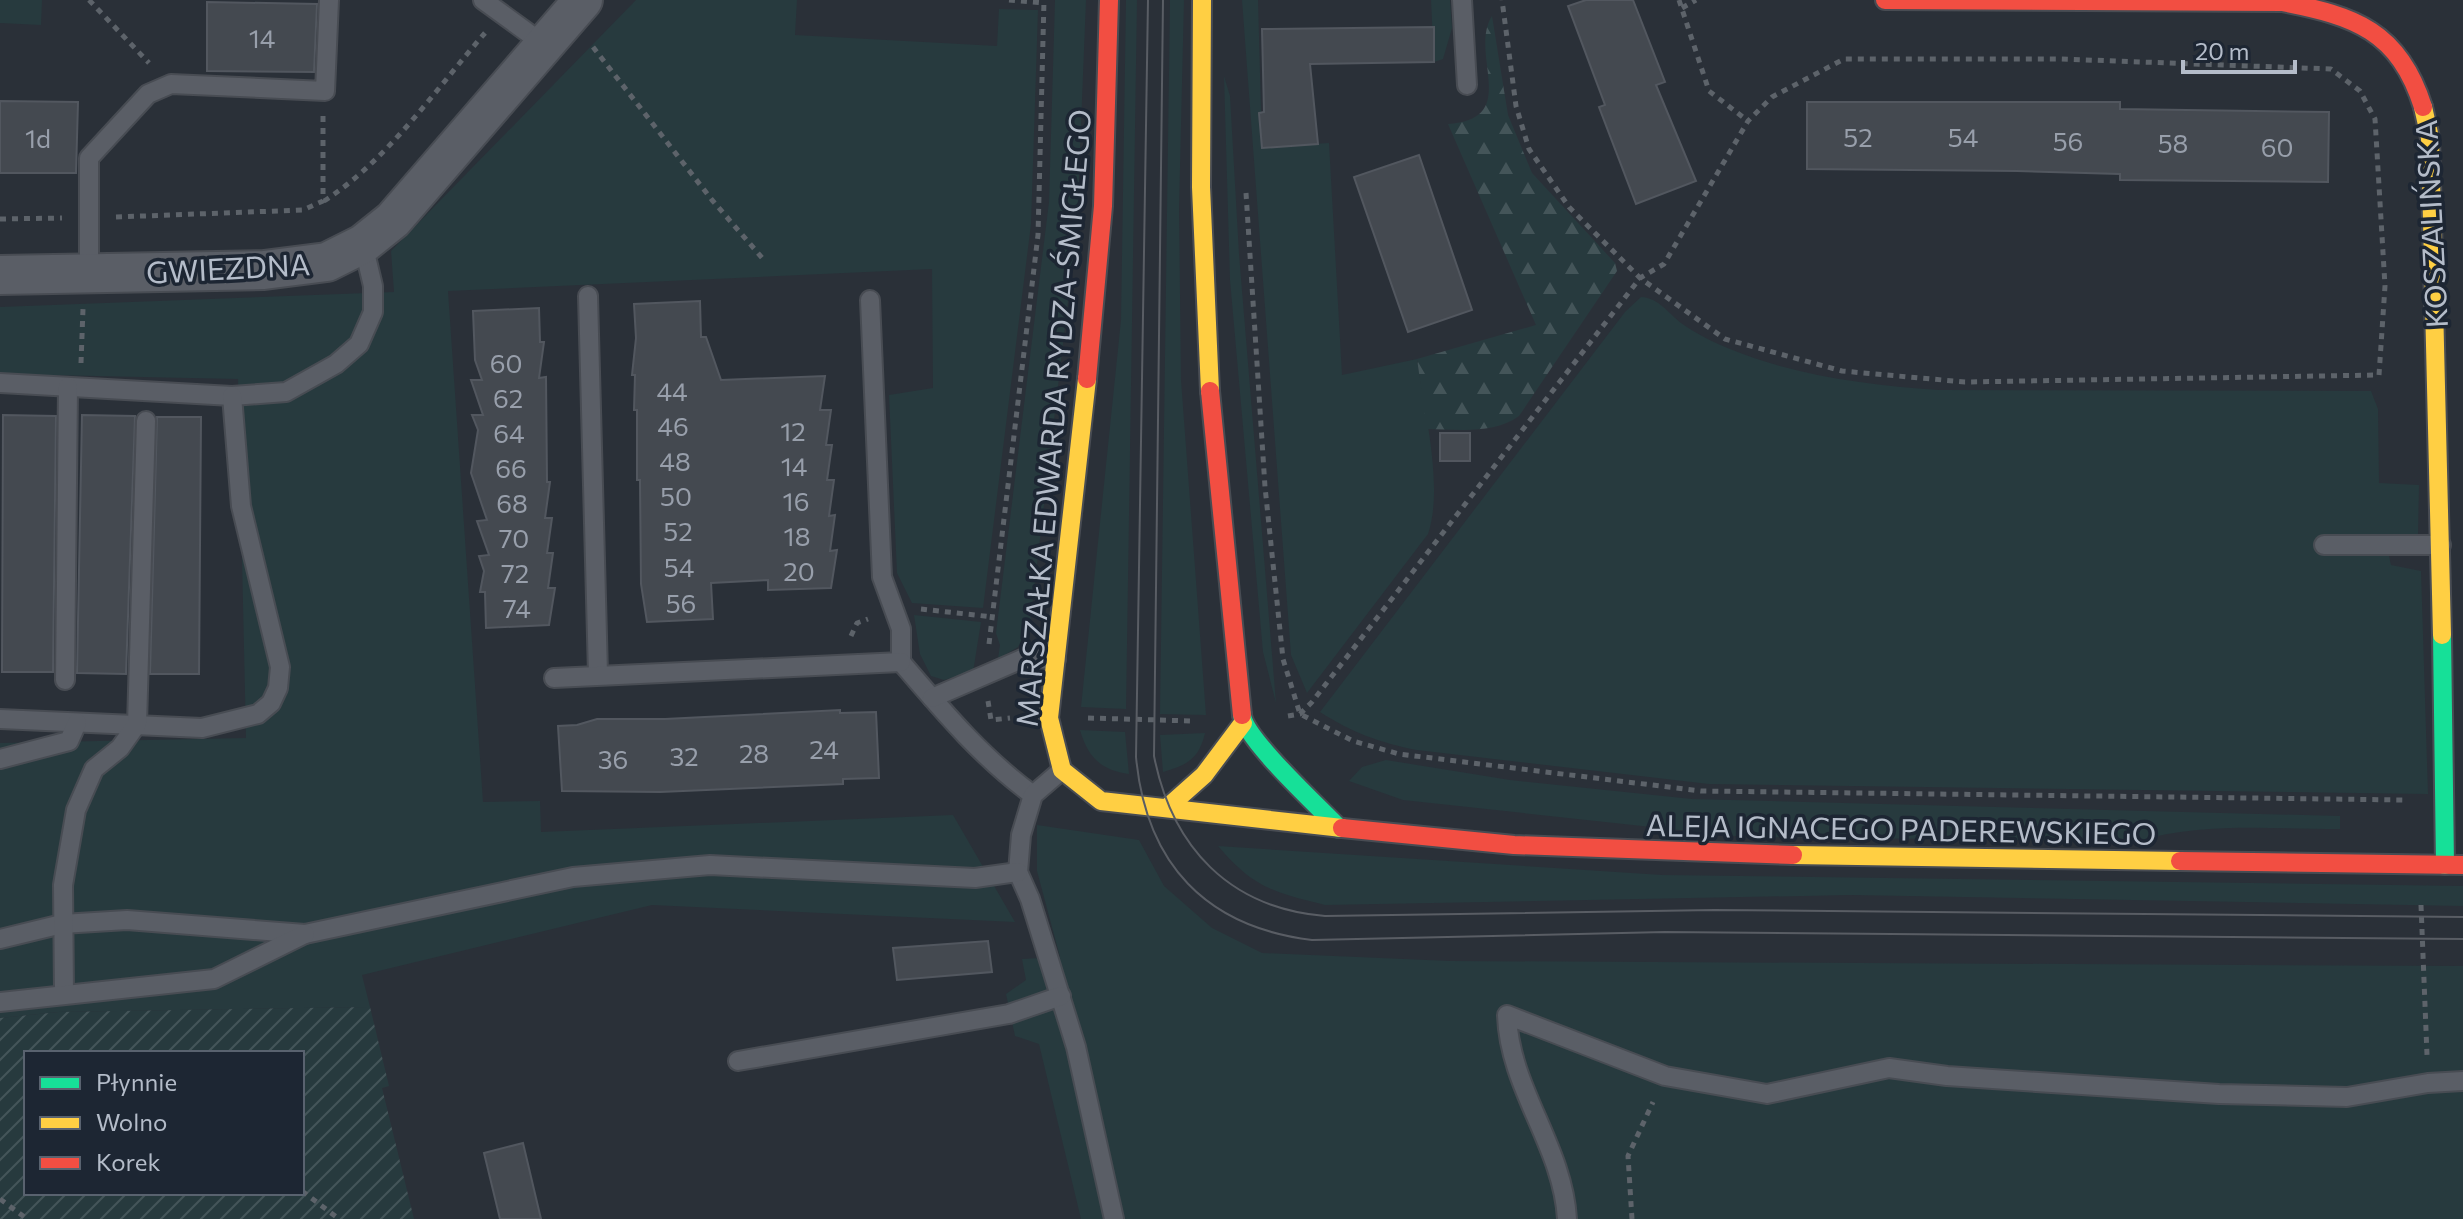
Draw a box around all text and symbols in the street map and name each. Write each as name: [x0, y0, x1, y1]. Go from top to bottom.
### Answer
house number: 14: [249, 22, 275, 53]
scale bar: [2183, 24, 2295, 74]
text: 20 m: [2195, 36, 2249, 65]
street label: MARSZAŁKA EDWARDA RYDZA-ŚMIGŁEGO: [1007, 108, 1097, 728]
street label: KOSZALIŃSKA: [2406, 119, 2454, 329]
house number: 52: [1843, 121, 1873, 152]
house number: 54: [1948, 121, 1978, 152]
house number: 1d: [25, 122, 51, 153]
house number: 56: [2053, 125, 2083, 156]
house number: 58: [2158, 127, 2188, 158]
house number: 60: [2261, 131, 2293, 162]
street label: GWIEZDNA: [145, 244, 311, 290]
house number: 60: [490, 347, 522, 378]
house number: 44: [656, 375, 688, 406]
house number: 62: [493, 382, 523, 413]
house number: 46: [657, 410, 689, 441]
house number: 12: [780, 415, 806, 446]
house number: 64: [493, 417, 525, 448]
house number: 48: [659, 445, 691, 476]
house number: 14: [781, 450, 807, 481]
house number: 66: [495, 452, 527, 483]
house number: 50: [660, 480, 692, 511]
house number: 16: [783, 485, 809, 516]
house number: 68: [496, 487, 528, 518]
house number: 52: [663, 515, 693, 546]
house number: 18: [784, 520, 810, 551]
house number: 70: [499, 522, 529, 553]
house number: 54: [664, 551, 694, 582]
house number: 20: [783, 555, 815, 586]
house number: 72: [501, 557, 529, 588]
house number: 56: [666, 587, 696, 618]
house number: 74: [503, 592, 531, 623]
house number: 24: [809, 733, 839, 764]
house number: 28: [739, 737, 769, 768]
house number: 32: [669, 740, 699, 771]
house number: 36: [598, 743, 628, 774]
street label: ALEJA IGNACEGO PADEREWSKIEGO: [1646, 805, 2156, 851]
legend: [24, 1051, 304, 1195]
text: Płynnie: [96, 1067, 177, 1096]
text: Wolno: [96, 1107, 167, 1136]
text: Korek: [96, 1147, 160, 1176]

